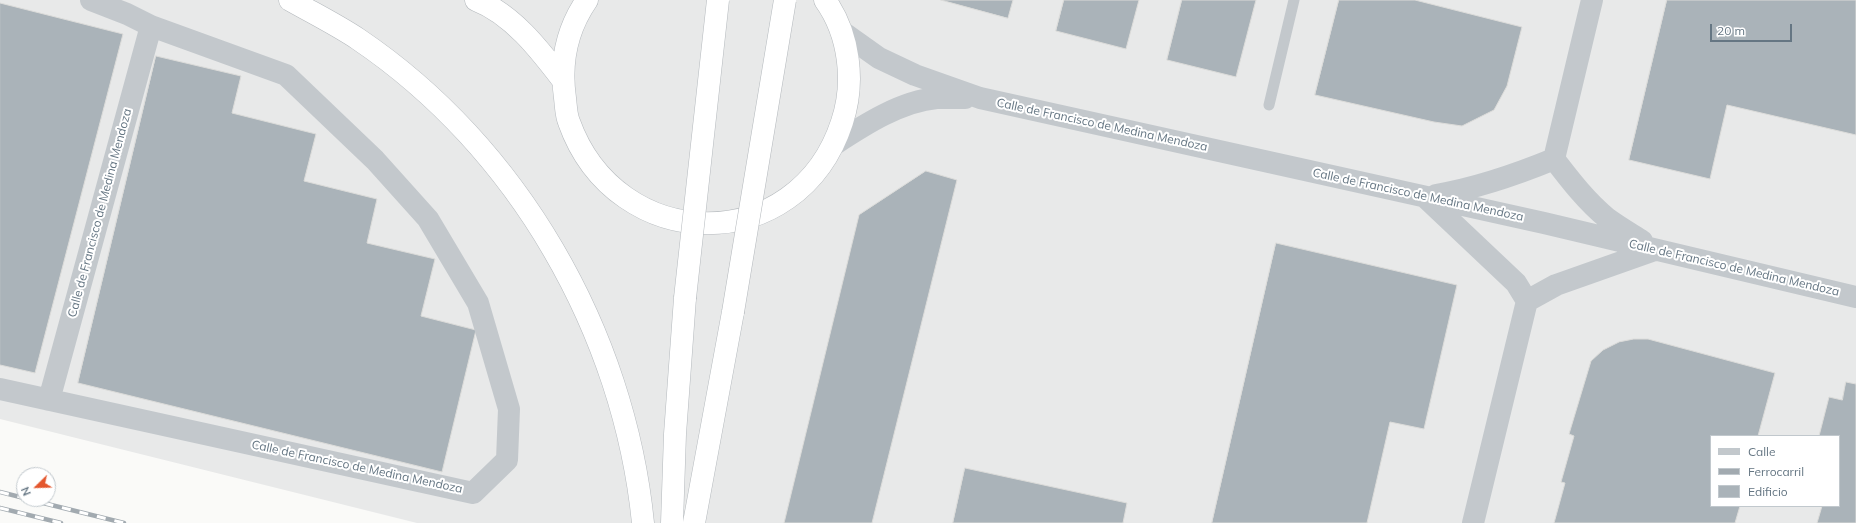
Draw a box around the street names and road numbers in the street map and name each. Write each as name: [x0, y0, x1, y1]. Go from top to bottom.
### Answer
street label: Calle de Francisco de Medina Mendoza: [995, 96, 1209, 154]
street label: Calle de Francisco de Medina Mendoza: [65, 107, 135, 319]
street label: Calle de Francisco de Medina Mendoza: [1311, 166, 1525, 224]
street label: Calle de Francisco de Medina Mendoza: [1627, 237, 1841, 299]
street label: Calle de Francisco de Medina Mendoza: [250, 438, 464, 496]

